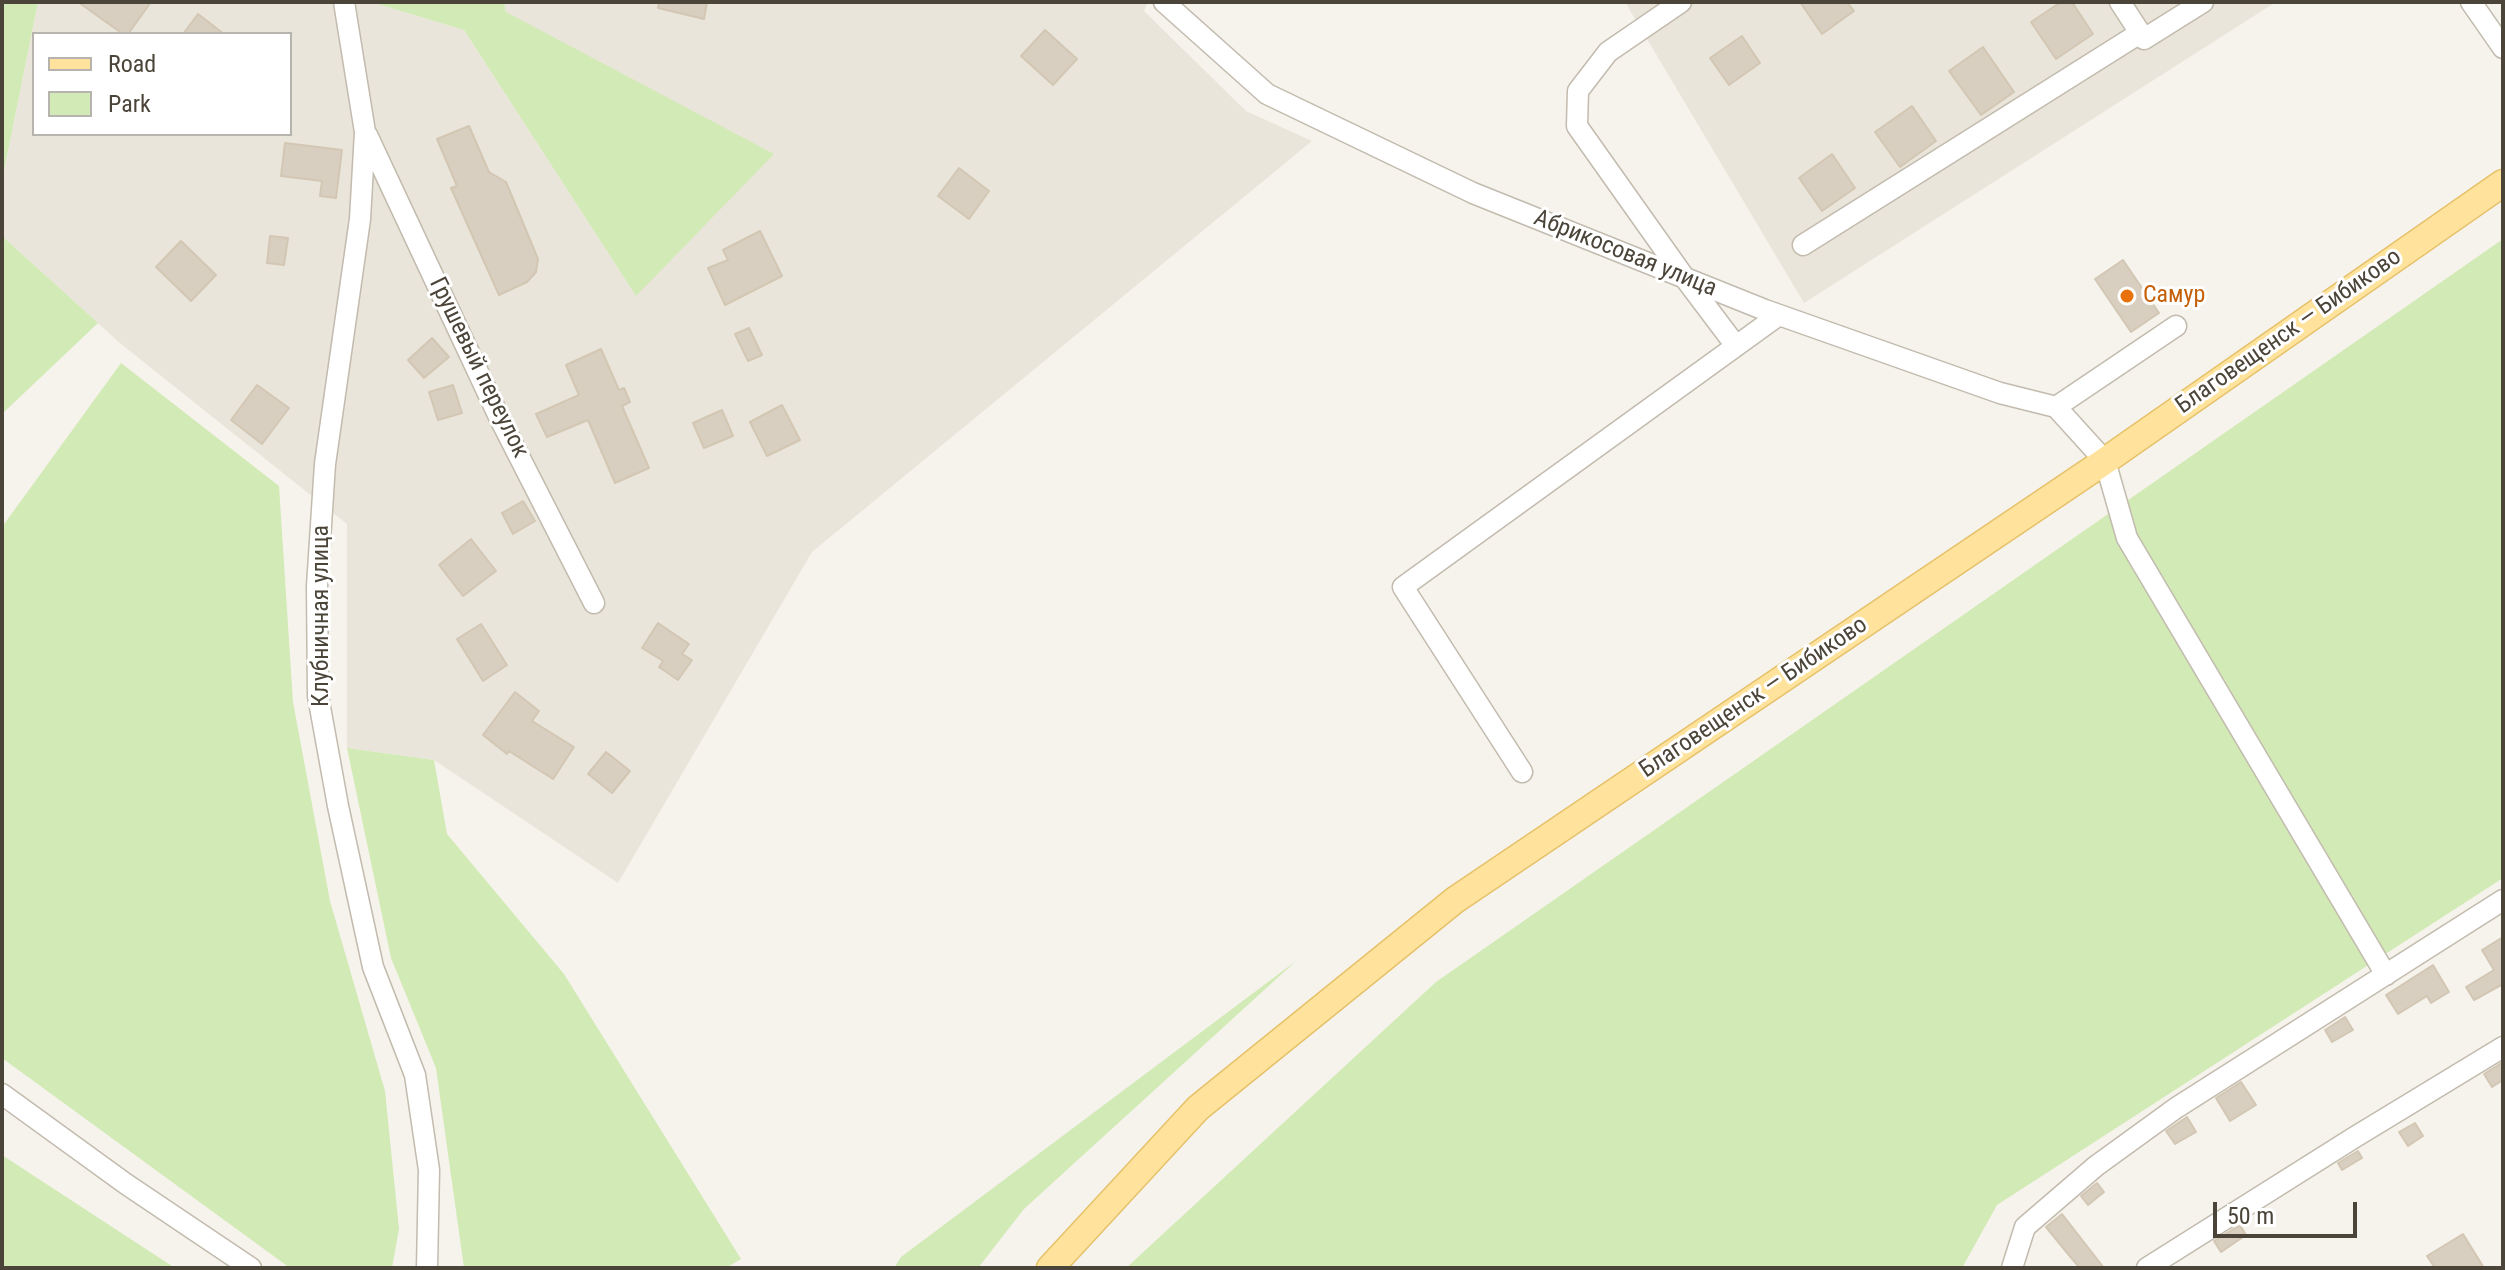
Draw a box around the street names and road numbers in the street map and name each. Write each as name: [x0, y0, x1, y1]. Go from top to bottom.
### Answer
street label: Абрикосовая улица: [1529, 204, 1721, 304]
street label: Благовещенск — Бибиково: [2171, 243, 2407, 421]
street label: Грушевый переулок: [422, 273, 534, 463]
street label: Клубничная улица: [308, 525, 336, 707]
street label: Благовещенск — Бибиково: [1635, 611, 1873, 785]

